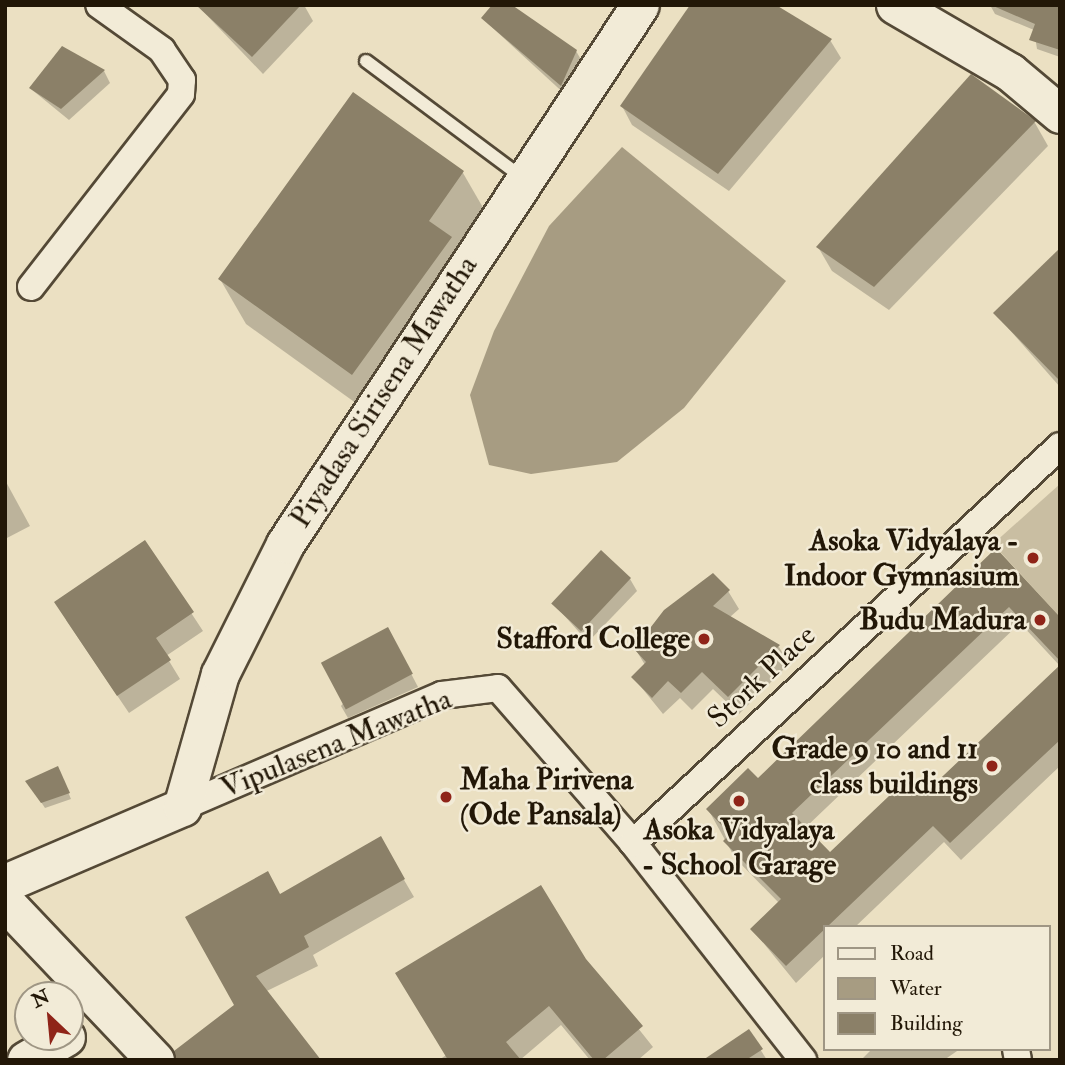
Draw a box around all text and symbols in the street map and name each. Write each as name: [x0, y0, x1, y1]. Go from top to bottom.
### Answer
street label: Piyadasa Sirisena Mawatha: [283, 249, 485, 535]
place label: Asoka Vidyalaya - Indoor Gymnasium: [784, 523, 1019, 594]
marker: Asoka Vidyalaya - Indoor Gymnasium: [1025, 550, 1041, 566]
place label: Budu Madura: [859, 602, 1026, 638]
marker: Budu Madura: [1032, 612, 1048, 628]
street label: Stork Place: [700, 618, 824, 736]
place label: Stafford College: [496, 621, 690, 657]
marker: Stafford College: [696, 631, 712, 647]
street label: Vipulasena Mawatha: [215, 681, 457, 807]
place label: Grade 9 10 and 11 class buildings: [772, 731, 978, 802]
marker: Grade 9 10 and 11 class buildings: [984, 758, 1000, 774]
place label: Maha Pirivena (Ode Pansala): [460, 762, 633, 832]
marker: Maha Pirivena (Ode Pansala): [438, 789, 454, 805]
marker: Asoka Vidyalaya - School Garage: [731, 793, 747, 809]
place label: Asoka Vidyalaya - School Garage: [642, 812, 836, 882]
legend: [824, 925, 1051, 1051]
text: Road: [890, 940, 934, 967]
text: Water: [890, 975, 942, 1002]
north arrow: [14, 981, 84, 1051]
text: N: [28, 984, 54, 1013]
text: Building: [890, 1010, 963, 1037]

